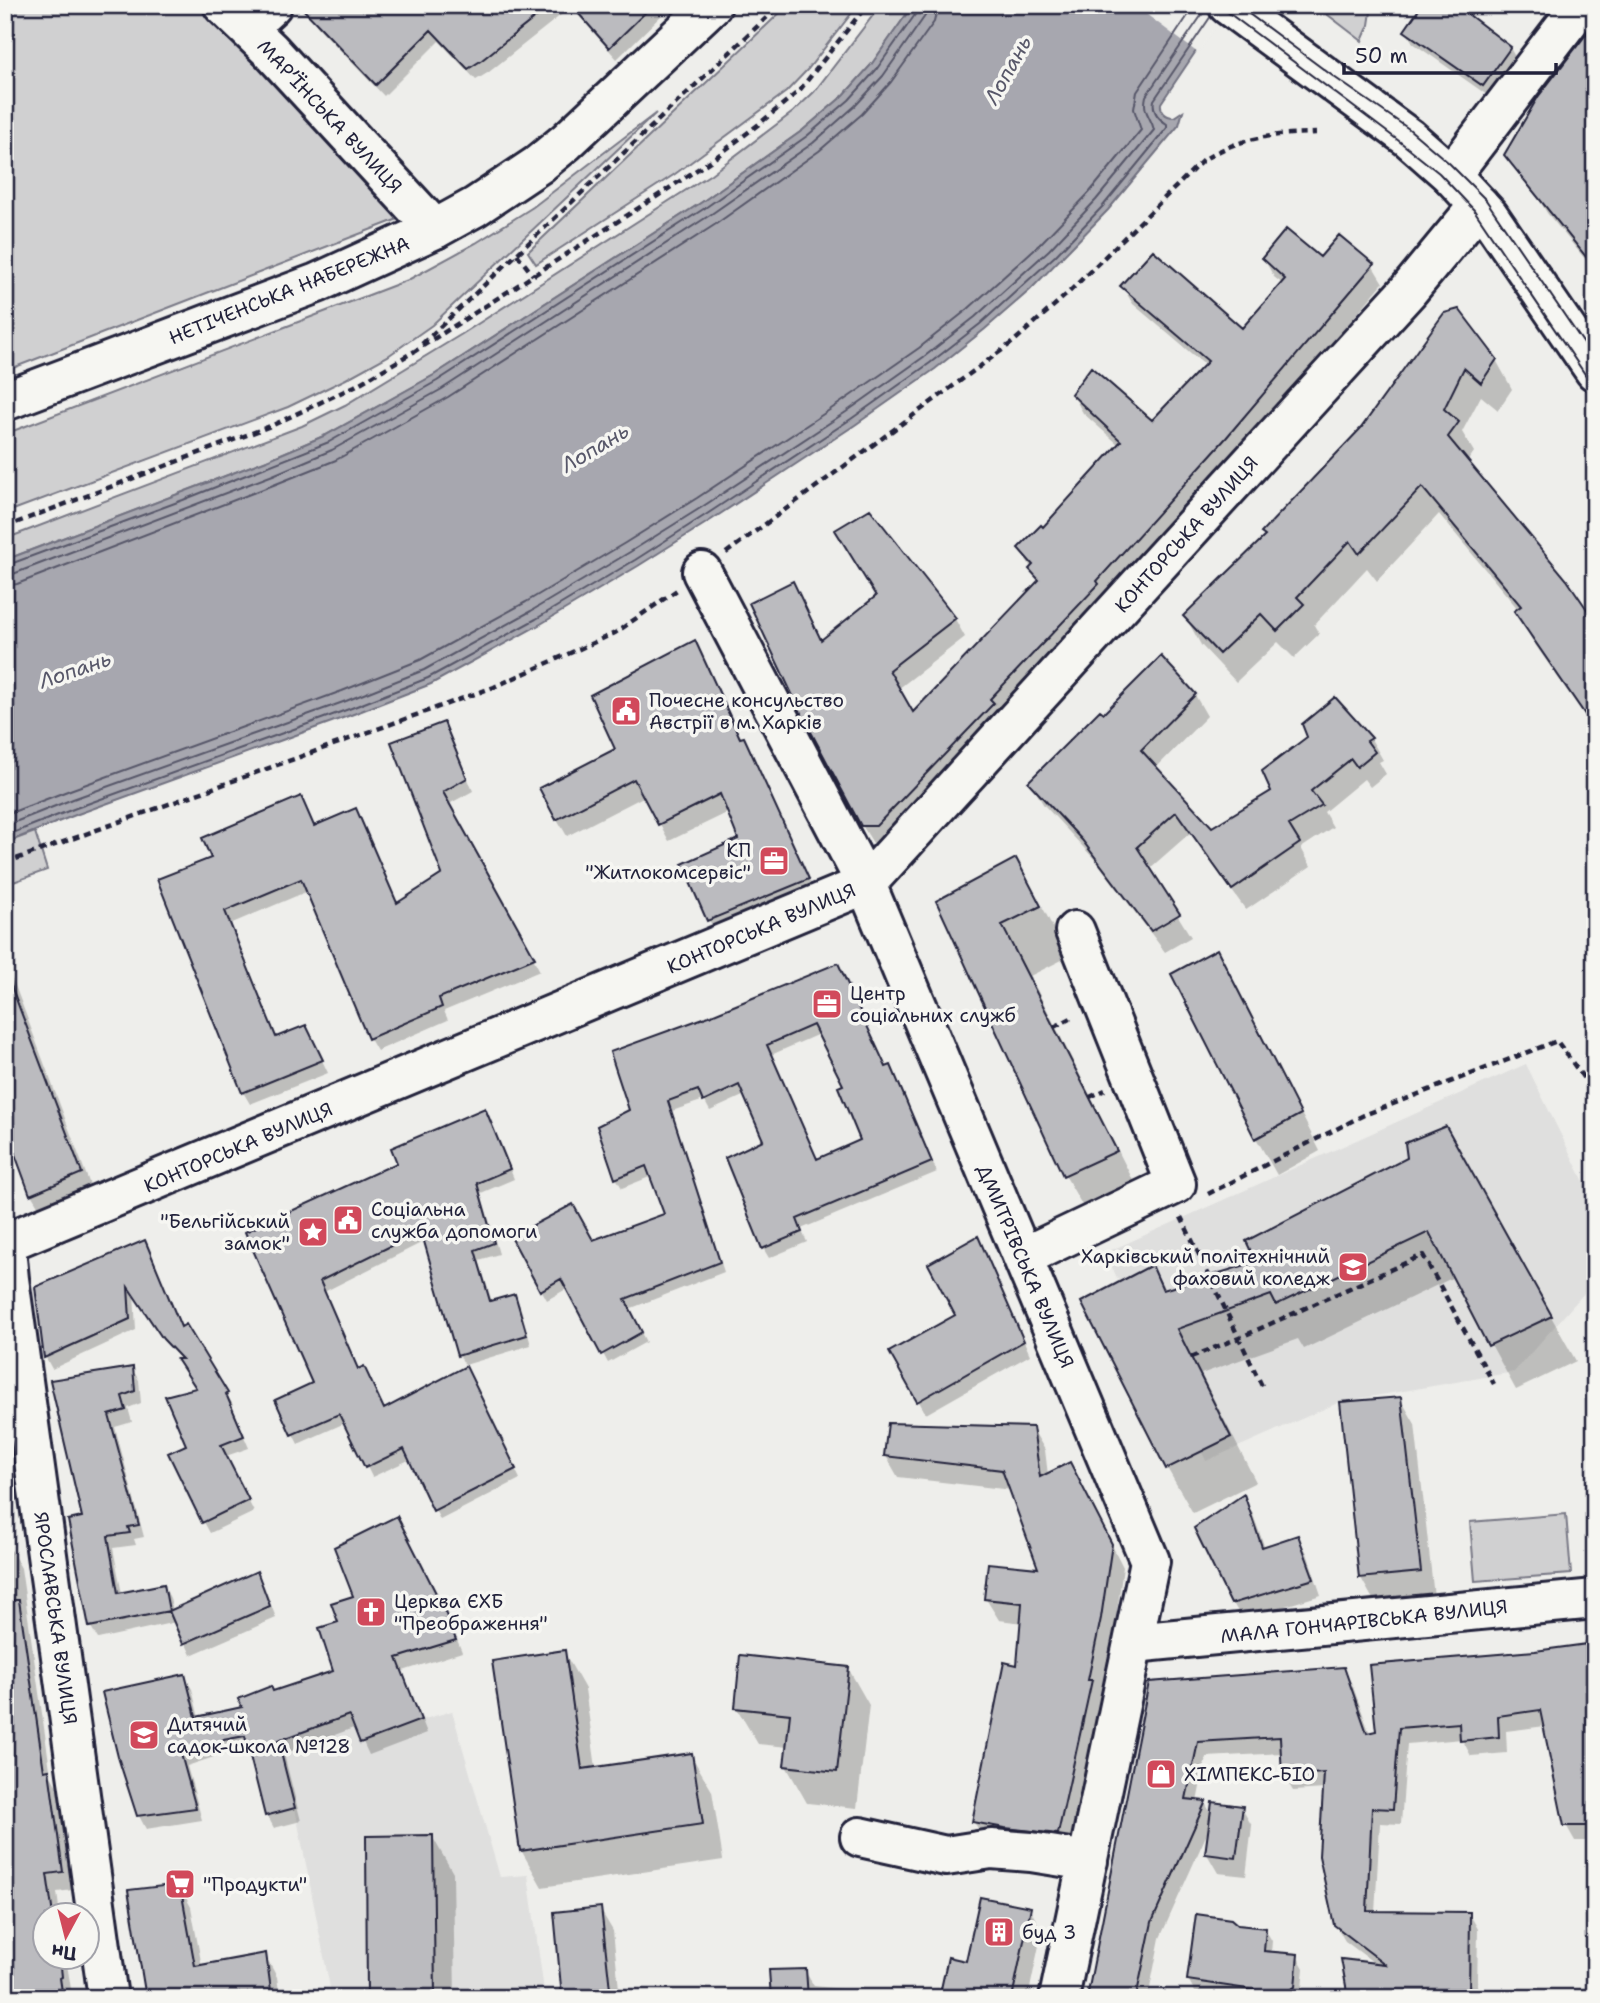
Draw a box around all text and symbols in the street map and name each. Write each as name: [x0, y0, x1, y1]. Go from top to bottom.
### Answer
water label: Лопань: [977, 31, 1038, 110]
scale bar: [1344, 32, 1556, 76]
street label: МАР’ЇНСЬКА ВУЛИЦЯ: [252, 34, 408, 199]
text: 50 m: [1355, 42, 1408, 70]
street label: НЕТІЧЕНСЬКА НАБЕРЕЖНА: [165, 231, 413, 350]
water label: Лопань: [555, 417, 634, 480]
street label: КОНТОРСЬКА ВУЛИЦЯ: [1109, 451, 1263, 618]
water label: Лопань: [34, 645, 115, 696]
place label: Почесне консульство Австрії в м. Харків: [649, 688, 844, 735]
public building icon: Почесне консульство Австрії в м. Харків: [609, 694, 643, 728]
place label: КП "Житлокомсервіс": [585, 838, 751, 885]
office icon: КП "Житлокомсервіс": [757, 844, 791, 878]
street label: КОНТОРСЬКА ВУЛИЦЯ: [663, 877, 859, 980]
place label: Центр соціальних служб: [850, 981, 1016, 1028]
office icon: Центр соціальних служб: [810, 987, 844, 1021]
street label: КОНТОРСЬКА ВУЛИЦЯ: [140, 1096, 336, 1199]
street label: ДМИТРІВСЬКА ВУЛИЦЯ: [971, 1161, 1080, 1372]
place label: Соціальна служба допомоги: [371, 1197, 537, 1244]
public building icon: Соціальна служба допомоги: [331, 1203, 365, 1237]
place label: "Бельгійський замок": [160, 1209, 290, 1256]
place icon: "Бельгійський замок": [296, 1215, 330, 1249]
place label: Харківський політехнічний фаховий коледж: [1081, 1244, 1330, 1291]
school or university icon: Харківський політехнічний фаховий коледж: [1336, 1250, 1370, 1284]
street label: ЯРОСЛАВСЬКА ВУЛИЦЯ: [28, 1510, 83, 1726]
place label: Церква ЄХБ "Преображення": [394, 1589, 548, 1636]
street label: МАЛА ГОНЧАРІВСЬКА ВУЛИЦЯ: [1219, 1594, 1509, 1649]
church icon: Церква ЄХБ "Преображення": [354, 1595, 388, 1629]
place label: Дитячий садок-школа №128: [167, 1712, 351, 1759]
school or university icon: Дитячий садок-школа №128: [127, 1718, 161, 1752]
shop icon: ХІМПЕКС-БІО: [1144, 1757, 1178, 1791]
place label: ХІМПЕКС-БІО: [1184, 1762, 1315, 1787]
supermarket icon: "Продукти": [163, 1867, 197, 1901]
place label: "Продукти": [203, 1872, 307, 1897]
north arrow: [32, 1902, 102, 1972]
building icon: буд 3: [982, 1915, 1016, 1949]
place label: буд 3: [1022, 1920, 1076, 1945]
text: Пн: [50, 1938, 78, 1966]

